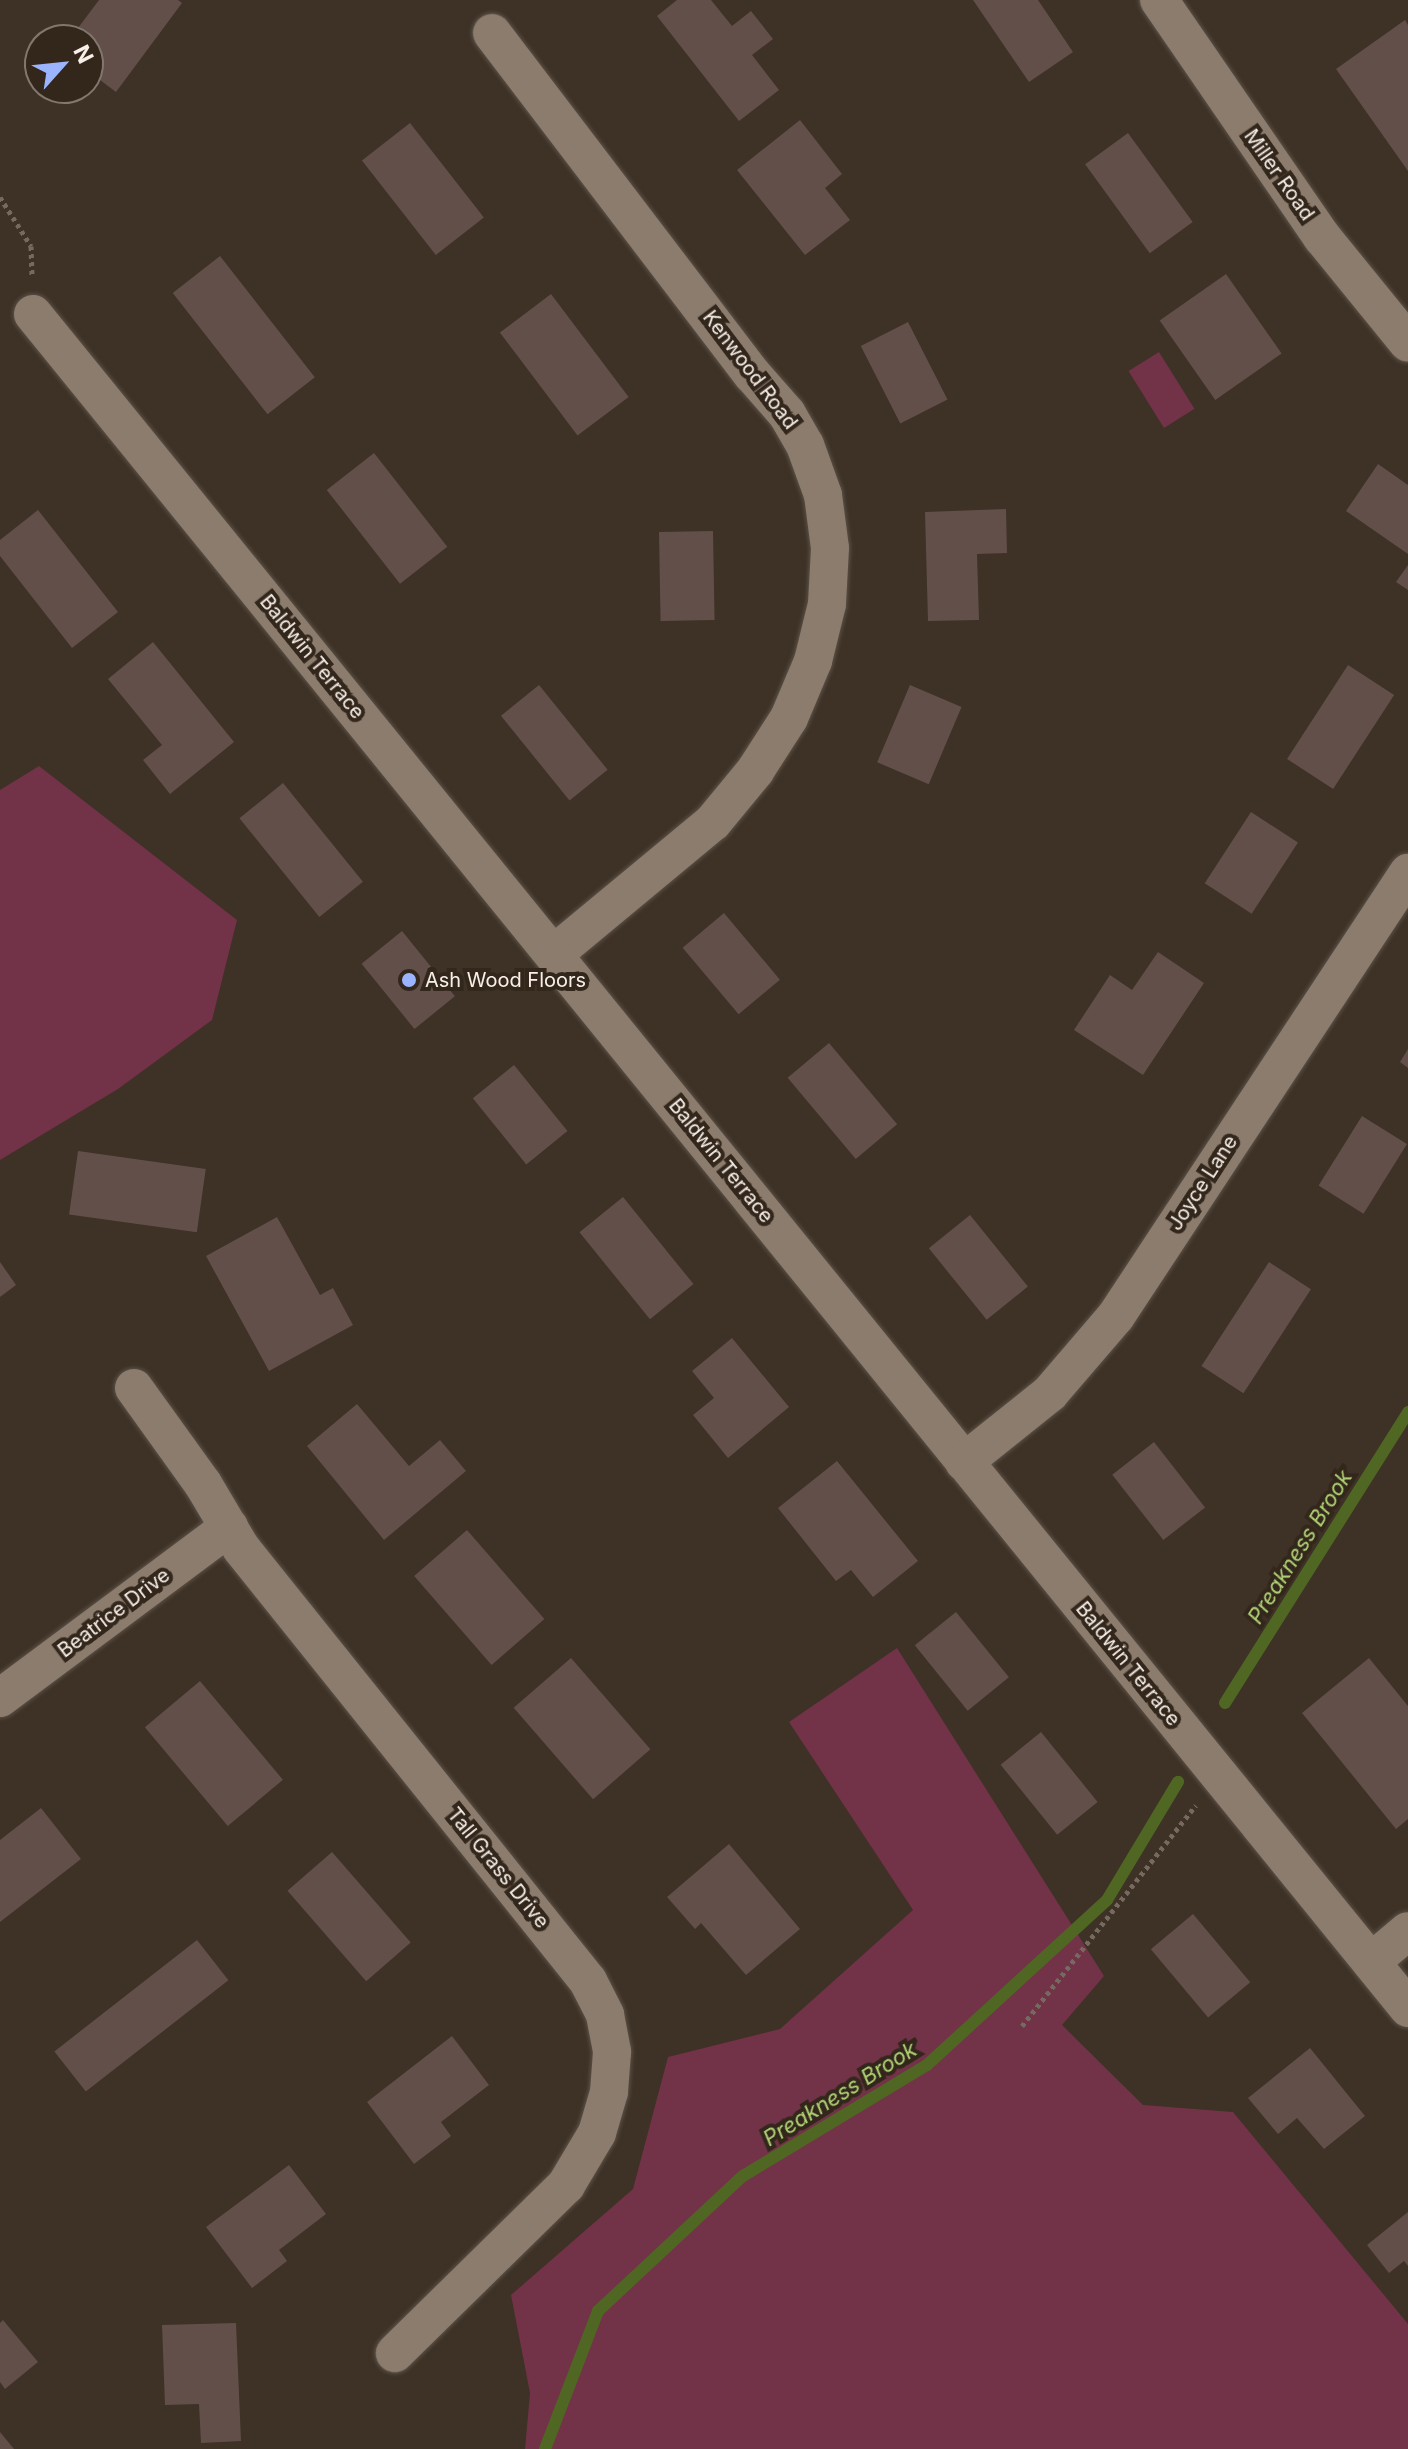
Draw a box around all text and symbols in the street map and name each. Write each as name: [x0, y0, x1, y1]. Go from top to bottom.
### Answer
north arrow: [24, 24, 104, 104]
text: N: [68, 41, 99, 67]
street label: Miller Road: [1239, 125, 1319, 225]
street label: Kenwood Road: [698, 306, 802, 434]
street label: Baldwin Terrace: [255, 590, 369, 724]
place label: Ash Wood Floors: [425, 968, 586, 992]
marker: Ash Wood Floors: [400, 971, 418, 989]
street label: Baldwin Terrace: [664, 1094, 778, 1228]
street label: Joyce Lane: [1163, 1131, 1243, 1235]
water label: Preakness Brook: [1242, 1465, 1358, 1629]
street label: Beatrice Drive: [53, 1563, 175, 1663]
street label: Baldwin Terrace: [1071, 1597, 1185, 1731]
street label: Tall Grass Drive: [442, 1803, 554, 1933]
water label: Preakness Brook: [758, 2036, 922, 2152]

